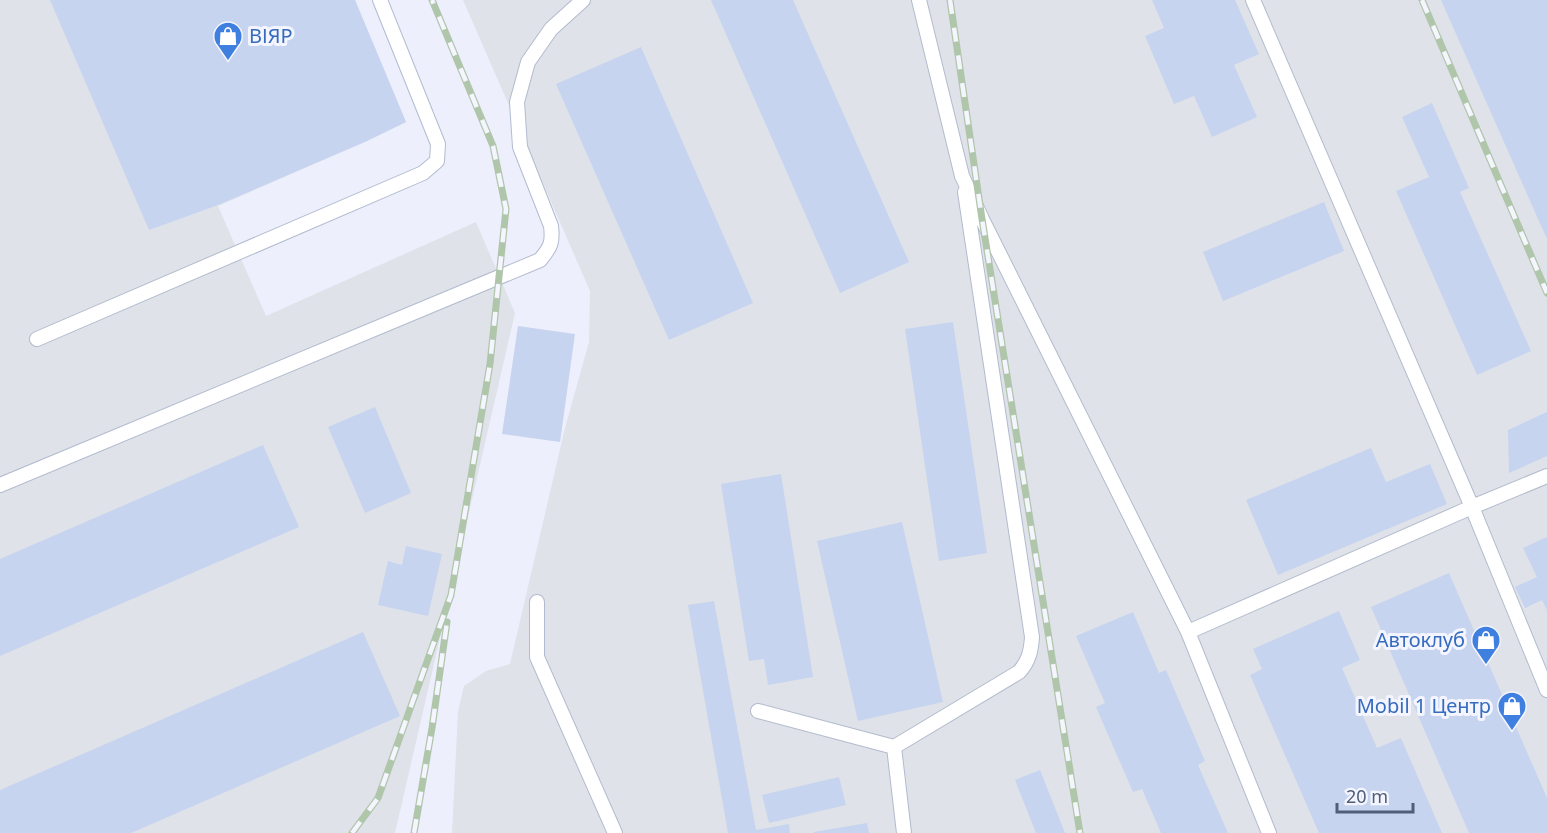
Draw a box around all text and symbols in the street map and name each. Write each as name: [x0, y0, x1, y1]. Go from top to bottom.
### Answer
shop icon: ВІЯР: [212, 20, 244, 62]
place label: ВІЯР: [249, 22, 293, 49]
shop icon: Автоклуб: [1470, 624, 1502, 666]
place label: Автоклуб: [1376, 626, 1465, 653]
shop icon: Mobil 1 Центр: [1496, 690, 1528, 732]
place label: Mobil 1 Центр: [1357, 692, 1491, 719]
scale bar: [1337, 776, 1414, 814]
text: 20 m: [1346, 784, 1388, 808]

